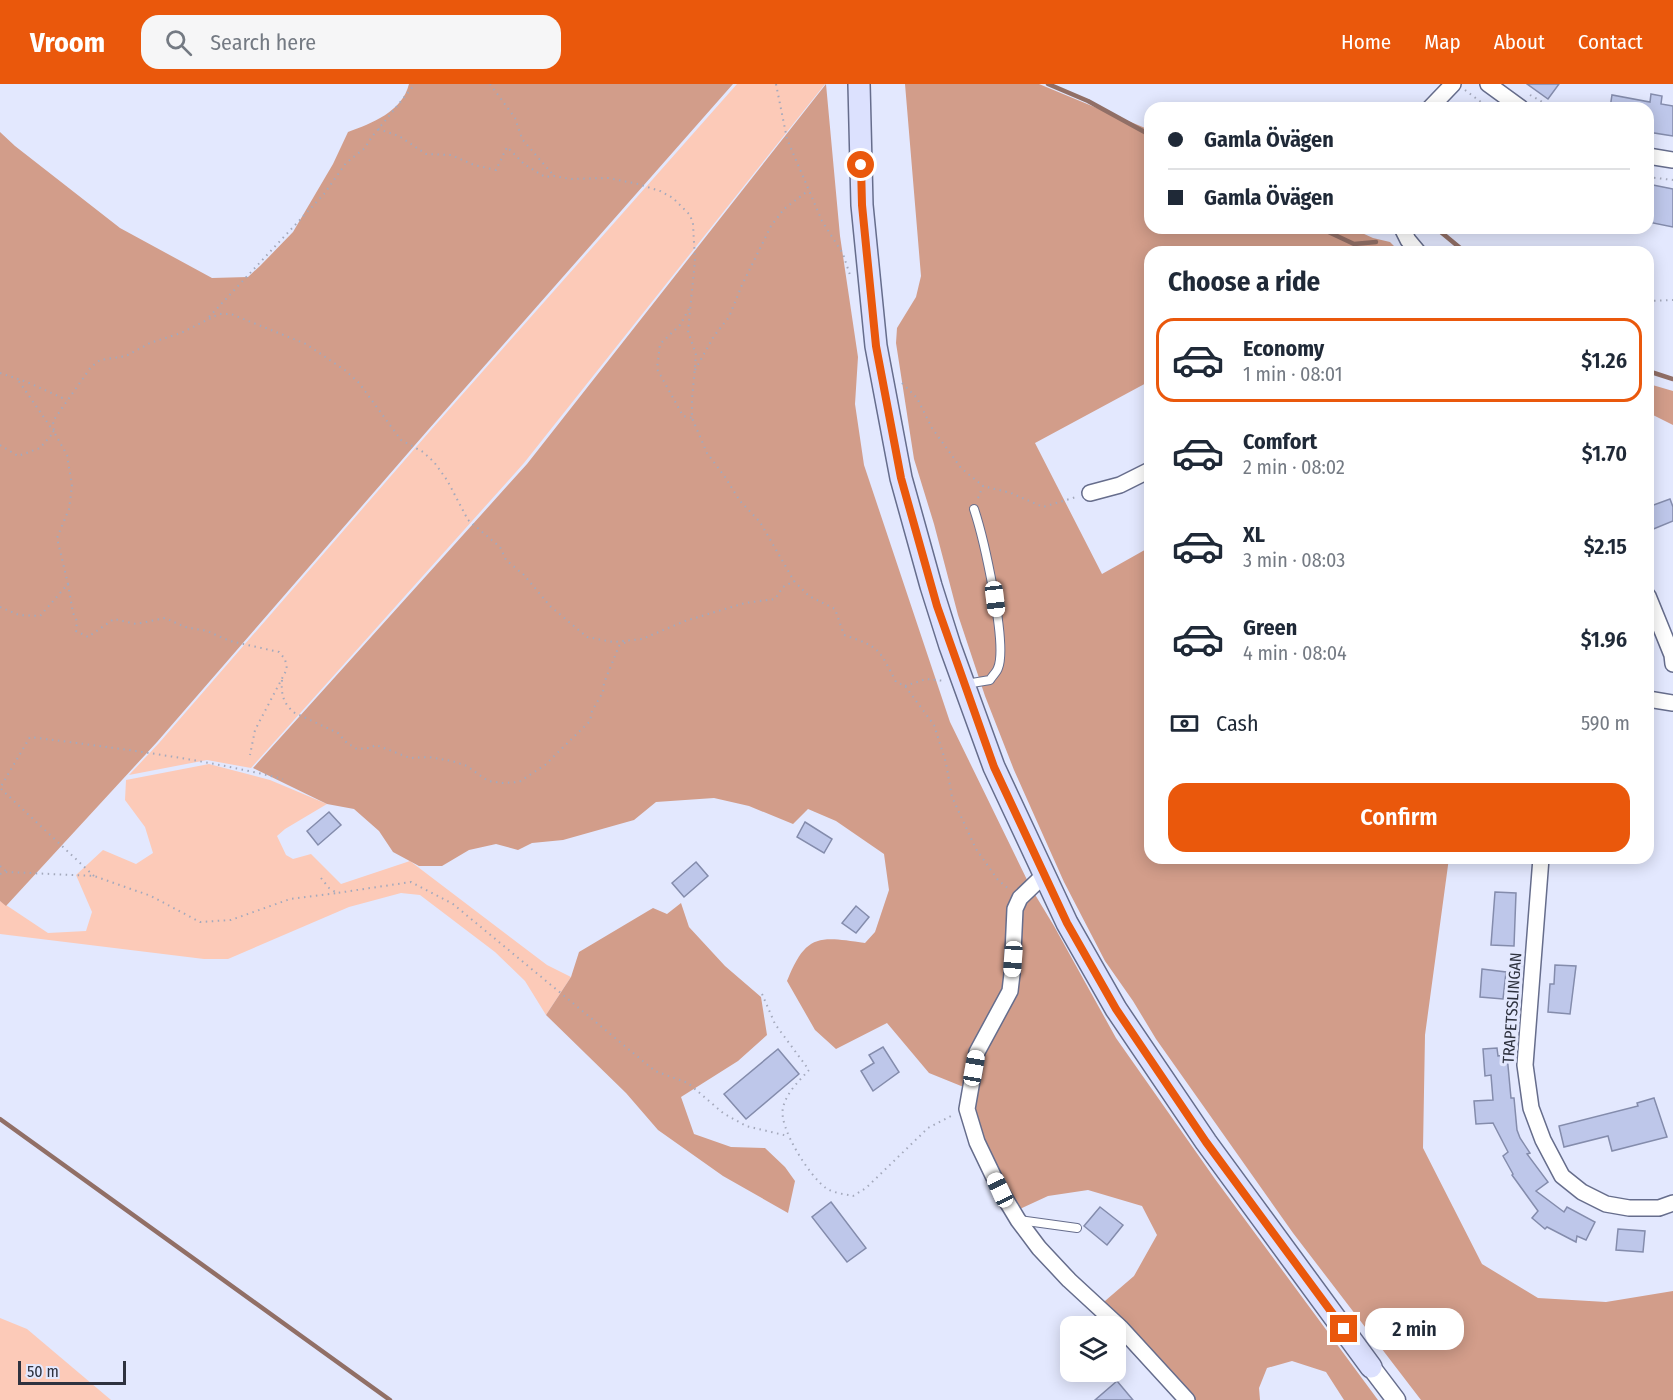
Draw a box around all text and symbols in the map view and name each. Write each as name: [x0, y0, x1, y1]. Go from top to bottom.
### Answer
search box: [141, 15, 561, 69]
text: Vroom: [30, 26, 105, 59]
icon: search: [162, 26, 195, 59]
text: Search here: [210, 29, 316, 56]
text: Home: [1341, 29, 1391, 55]
text: Map: [1424, 29, 1461, 55]
text: About: [1494, 29, 1545, 55]
text: Contact: [1578, 29, 1643, 55]
text: Gamla Övägen: [1204, 126, 1334, 153]
route start: [847, 151, 874, 178]
text: Gamla Övägen: [1204, 184, 1334, 211]
text: Choose a ride: [1168, 266, 1320, 298]
icon: car: [1171, 333, 1225, 387]
text: Economy: [1243, 335, 1324, 362]
text: $1.26: [1581, 347, 1627, 374]
text: 1 min · 08:01: [1243, 362, 1342, 386]
icon: car: [1171, 426, 1225, 480]
text: Comfort: [1243, 428, 1317, 455]
text: $1.70: [1582, 440, 1627, 467]
text: 2 min · 08:02: [1243, 455, 1345, 479]
icon: car: [1171, 519, 1225, 573]
text: XL: [1243, 521, 1265, 548]
text: $2.15: [1584, 533, 1627, 560]
text: 3 min · 08:03: [1243, 548, 1345, 572]
car: [984, 580, 1006, 618]
icon: car: [1171, 612, 1225, 666]
text: Green: [1243, 614, 1297, 641]
text: $1.96: [1581, 626, 1627, 653]
text: 4 min · 08:04: [1243, 641, 1347, 665]
icon: cash: [1168, 707, 1201, 740]
text: Cash: [1216, 710, 1259, 737]
text: 590 m: [1581, 711, 1630, 735]
button: Confirm: [1168, 783, 1630, 852]
car: [1003, 940, 1023, 978]
street label: TRAPETSSLINGAN: [1499, 952, 1525, 1064]
car: [962, 1049, 986, 1087]
car: [984, 1170, 1016, 1210]
callout: 2 min: [1365, 1308, 1464, 1350]
route end: [1330, 1315, 1357, 1342]
map controls: [1060, 1316, 1126, 1382]
button: layers: [1060, 1316, 1126, 1382]
text: 2 min: [1392, 1317, 1437, 1341]
scale bar: [18, 1358, 126, 1386]
text: 50 m: [27, 1362, 59, 1381]

